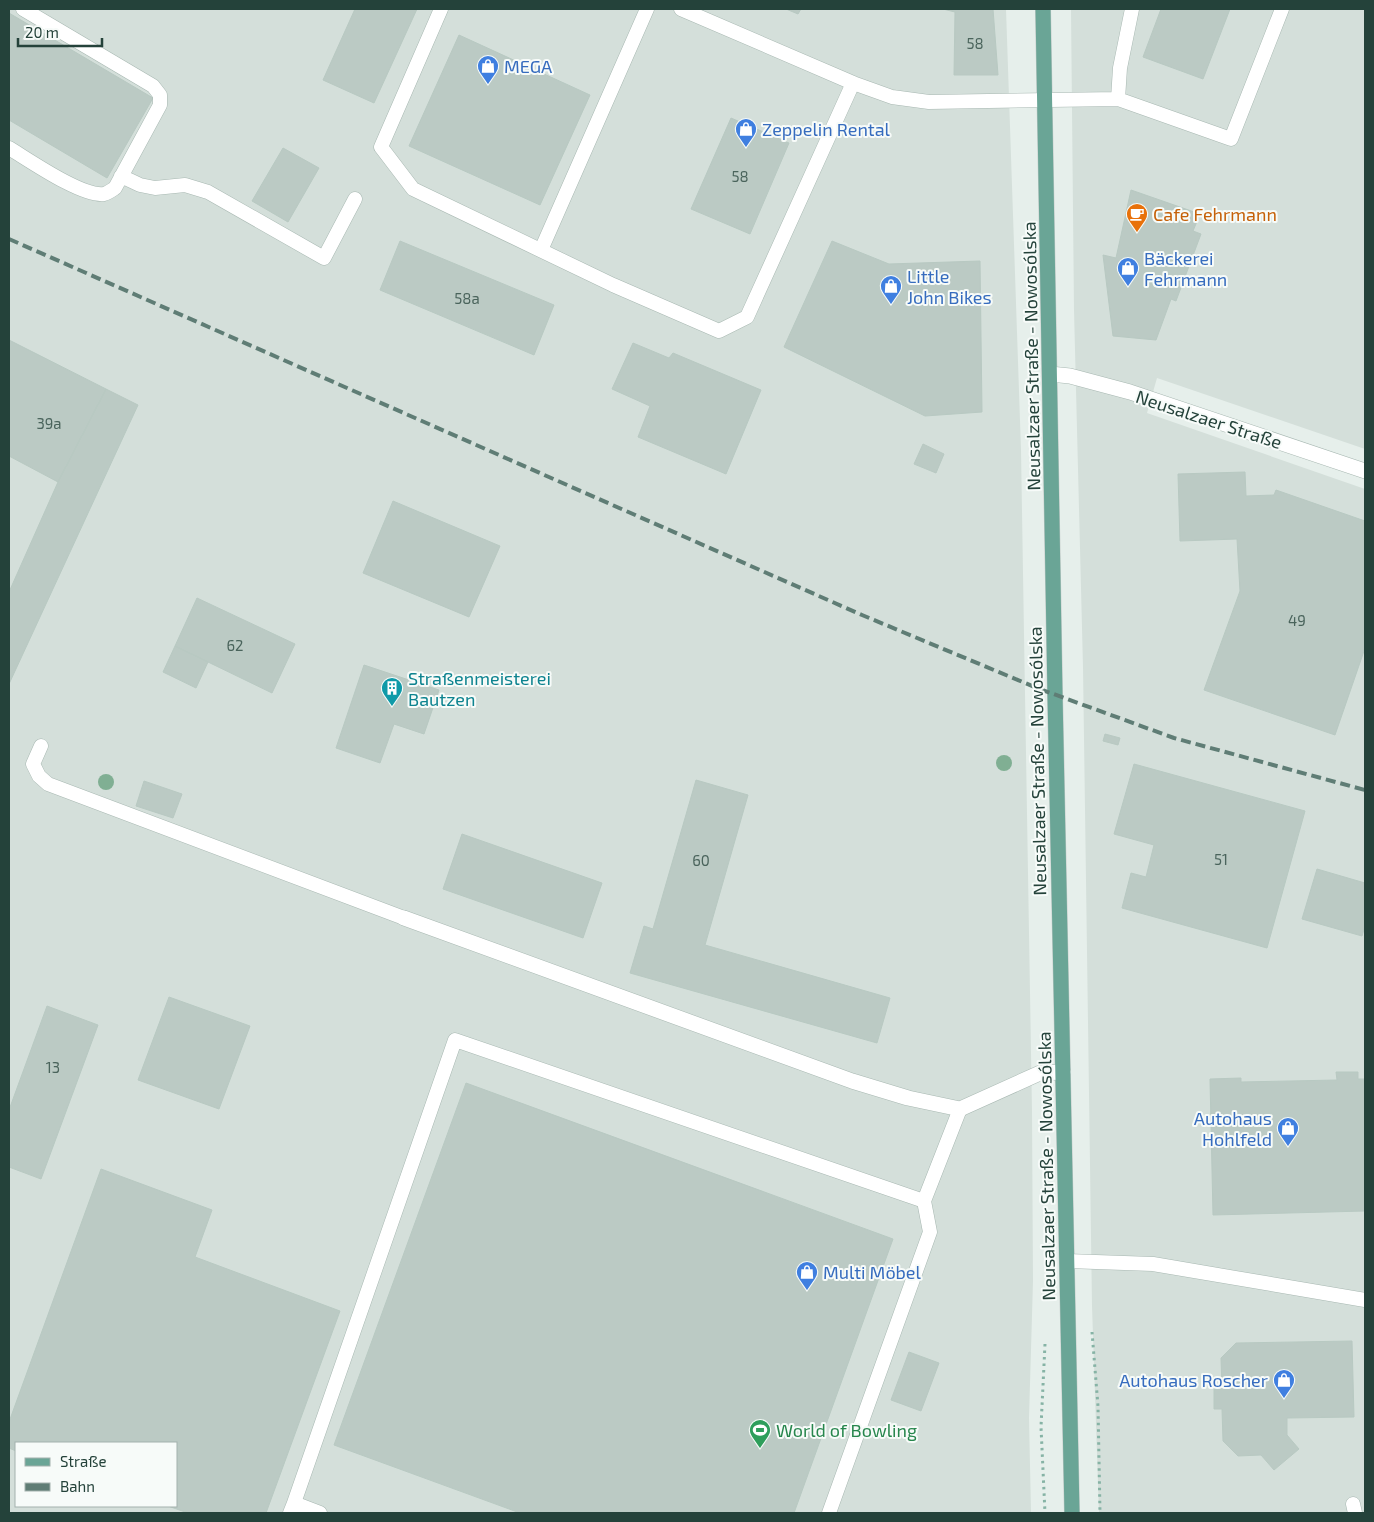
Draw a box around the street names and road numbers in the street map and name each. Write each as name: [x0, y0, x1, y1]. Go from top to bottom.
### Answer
street label: Neusalzaer Straße - Nowosólska: [1018, 221, 1044, 491]
street label: Neusalzaer Straße: [1133, 385, 1285, 453]
street label: Neusalzaer Straße - Nowosólska: [1024, 626, 1050, 896]
street label: Neusalzaer Straße - Nowosólska: [1033, 1031, 1059, 1301]

